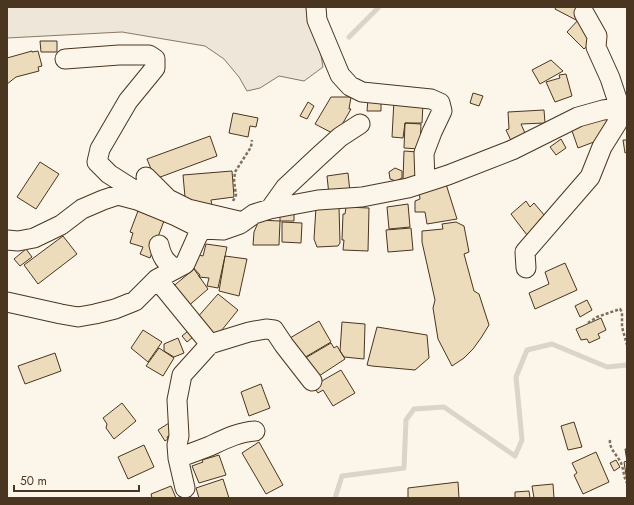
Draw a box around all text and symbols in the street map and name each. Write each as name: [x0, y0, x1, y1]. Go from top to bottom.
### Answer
scale bar: [14, 467, 139, 493]
text: 50 m: [20, 472, 47, 490]

